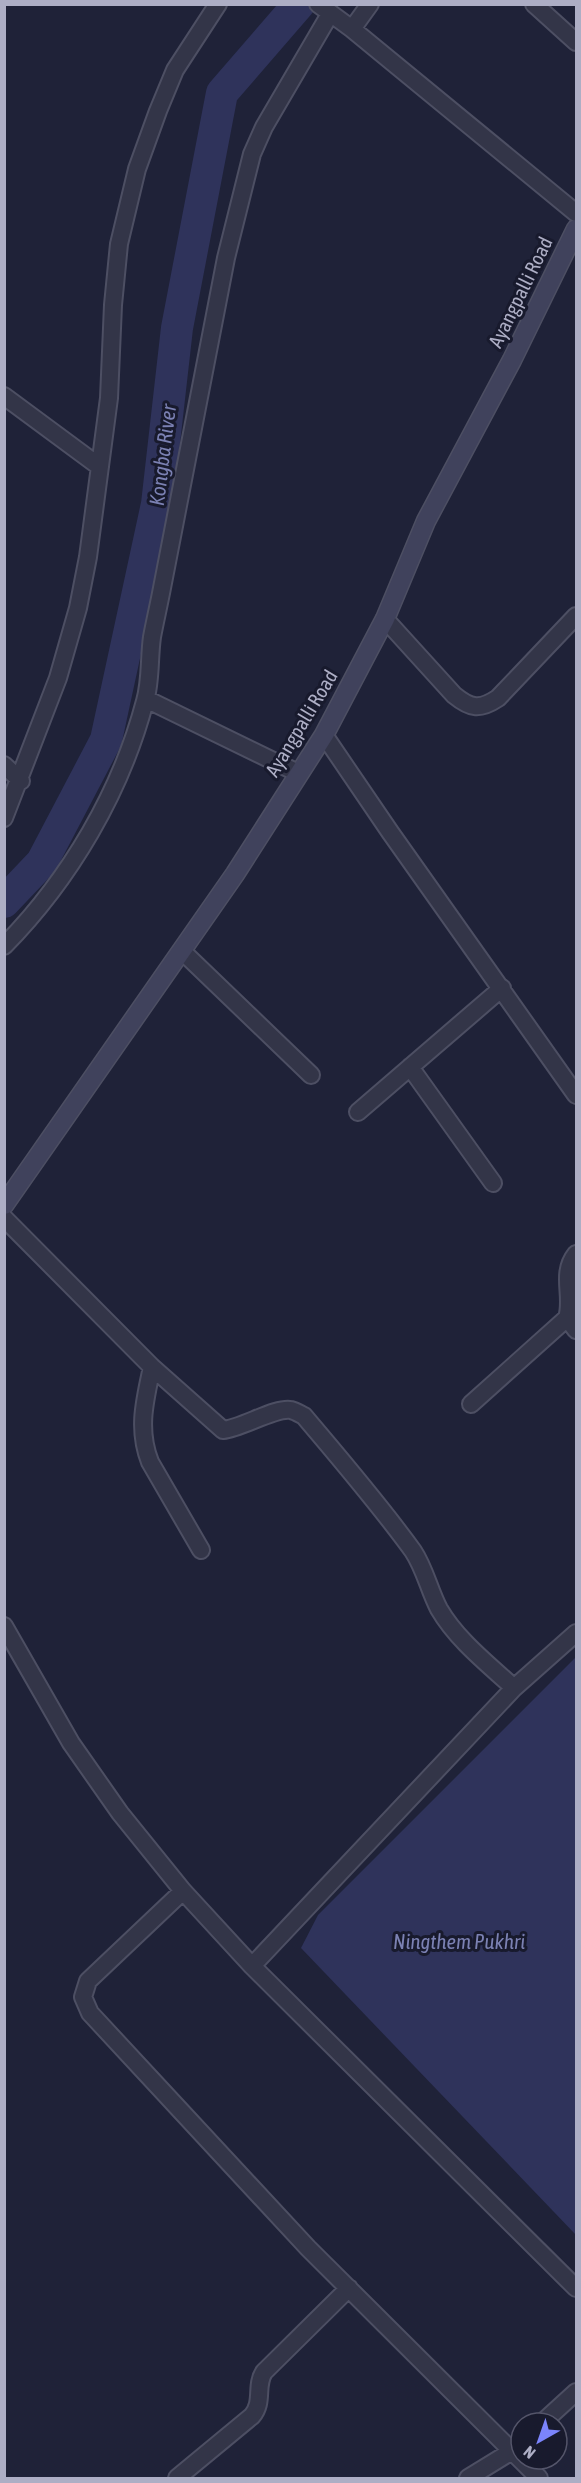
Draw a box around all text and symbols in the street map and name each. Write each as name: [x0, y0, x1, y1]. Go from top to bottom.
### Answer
street label: Ayangpalli Road: [483, 233, 557, 351]
water label: Kongba River: [144, 402, 180, 507]
street label: Ayangpalli Road: [260, 665, 342, 781]
water label: Ningthem Pukhri: [393, 1929, 525, 1953]
north arrow: [509, 2411, 569, 2471]
text: N: [520, 2443, 539, 2462]

